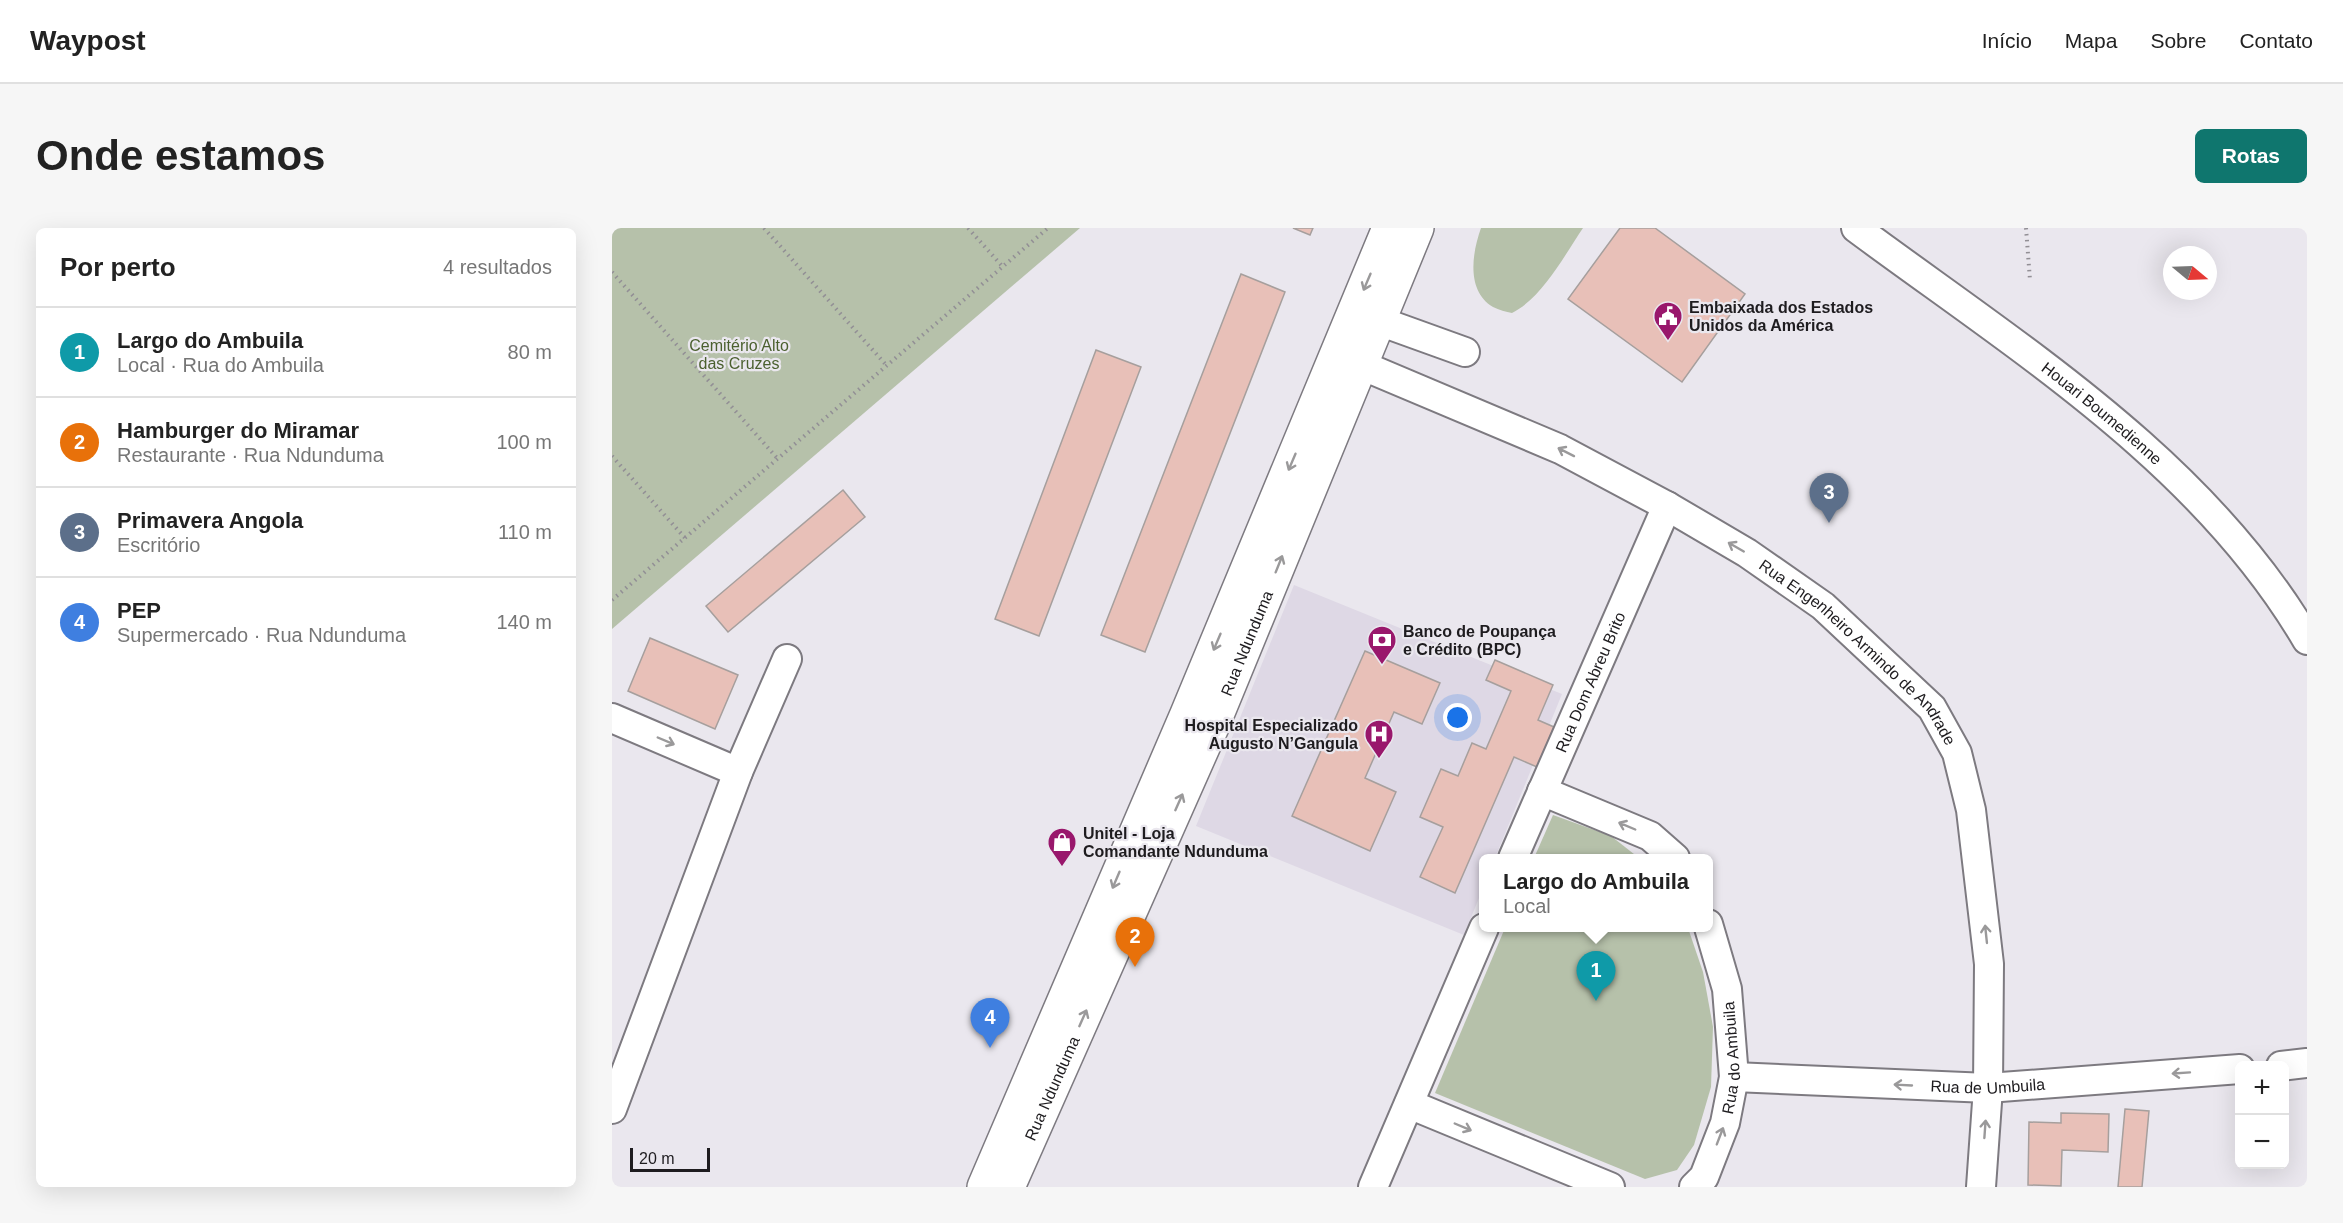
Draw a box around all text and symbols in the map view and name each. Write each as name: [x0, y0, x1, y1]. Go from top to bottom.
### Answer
text: Waypost: [30, 25, 146, 56]
text: Início: [1982, 29, 2032, 52]
text: Mapa: [2065, 29, 2117, 52]
text: Sobre: [2150, 29, 2206, 52]
text: Contato: [2239, 29, 2313, 52]
button: Rotas: [2195, 129, 2307, 183]
text: Onde estamos: [36, 132, 325, 179]
north arrow: [2163, 246, 2217, 300]
text: Por perto: [60, 252, 176, 282]
text: 4 resultados: [443, 256, 552, 278]
one-way arrow: [1361, 272, 1372, 291]
place label: Embaixada dos Estados Unidos da América: [1689, 299, 1873, 334]
public building icon: Embaixada dos Estados Unidos da América: [1652, 300, 1684, 342]
text: Largo do Ambuila: [117, 328, 303, 353]
park label: Cemitério Alto das Cruzes: [689, 337, 789, 372]
text: 1: [74, 341, 85, 363]
text: 80 m: [508, 341, 552, 363]
text: Local · Rua do Ambuila: [117, 354, 324, 376]
street label: Houari Boumedienne: [2039, 359, 2165, 468]
text: Hamburger do Miramar: [117, 418, 359, 443]
text: 2: [74, 431, 85, 453]
text: 100 m: [496, 431, 552, 453]
text: Restaurante · Rua Ndunduma: [117, 444, 384, 466]
one-way arrow: [1558, 446, 1575, 458]
one-way arrow: [1286, 452, 1297, 471]
pin: 3: [1810, 474, 1848, 523]
text: Primavera Angola: [117, 508, 303, 533]
text: 3: [74, 521, 85, 543]
text: 110 m: [498, 521, 552, 543]
text: Escritório: [117, 534, 200, 556]
one-way arrow: [1728, 541, 1746, 552]
one-way arrow: [1274, 555, 1285, 574]
street label: Rua Engenheiro Armindo de Andrade: [1756, 556, 1959, 748]
street label: Rua Ndunduma: [1217, 588, 1276, 698]
text: PEP: [117, 598, 161, 623]
street label: Rua Dom Abreu Brito: [1552, 609, 1628, 755]
text: 4: [74, 611, 85, 633]
text: 140 m: [496, 611, 552, 633]
place label: Banco de Poupança e Crédito (BPC): [1403, 623, 1556, 658]
text: Supermercado · Rua Ndunduma: [117, 624, 406, 646]
bank icon: Banco de Poupança e Crédito (BPC): [1366, 624, 1398, 666]
one-way arrow: [1211, 632, 1222, 651]
your location: [1443, 703, 1472, 732]
place label: Hospital Especializado Augusto N’Gangula: [1185, 717, 1358, 752]
hospital icon: Hospital Especializado Augusto N’Gangula: [1363, 718, 1395, 760]
one-way arrow: [656, 736, 674, 747]
one-way arrow: [1174, 793, 1185, 811]
one-way arrow: [1619, 820, 1637, 831]
place label: Unitel - Loja Comandante Ndunduma: [1083, 825, 1268, 860]
shop icon: Unitel - Loja Comandante Ndunduma: [1046, 826, 1078, 868]
popup: [1479, 854, 1713, 932]
text: Largo do Ambuila: [1503, 869, 1689, 894]
one-way arrow: [1110, 870, 1121, 888]
text: Local: [1503, 895, 1551, 917]
pin: 2: [1116, 918, 1154, 967]
one-way arrow: [1980, 925, 1991, 944]
pin: 1: [1576, 952, 1616, 1001]
pin: 4: [970, 998, 1010, 1048]
street label: Rua do Ambuila: [1718, 1001, 1743, 1115]
one-way arrow: [1078, 1010, 1089, 1028]
street label: Rua Ndunduma: [1021, 1033, 1082, 1143]
map controls: [2235, 1061, 2289, 1169]
button: +: [2235, 1061, 2289, 1115]
one-way arrow: [2172, 1068, 2192, 1079]
street label: Rua de Umbuila: [1930, 1075, 2046, 1097]
one-way arrow: [1893, 1079, 1913, 1090]
button: −: [2235, 1115, 2289, 1169]
one-way arrow: [1980, 1119, 1991, 1139]
one-way arrow: [1454, 1122, 1472, 1133]
one-way arrow: [1715, 1127, 1726, 1145]
scale bar: [630, 1145, 710, 1172]
text: 20 m: [639, 1150, 675, 1167]

